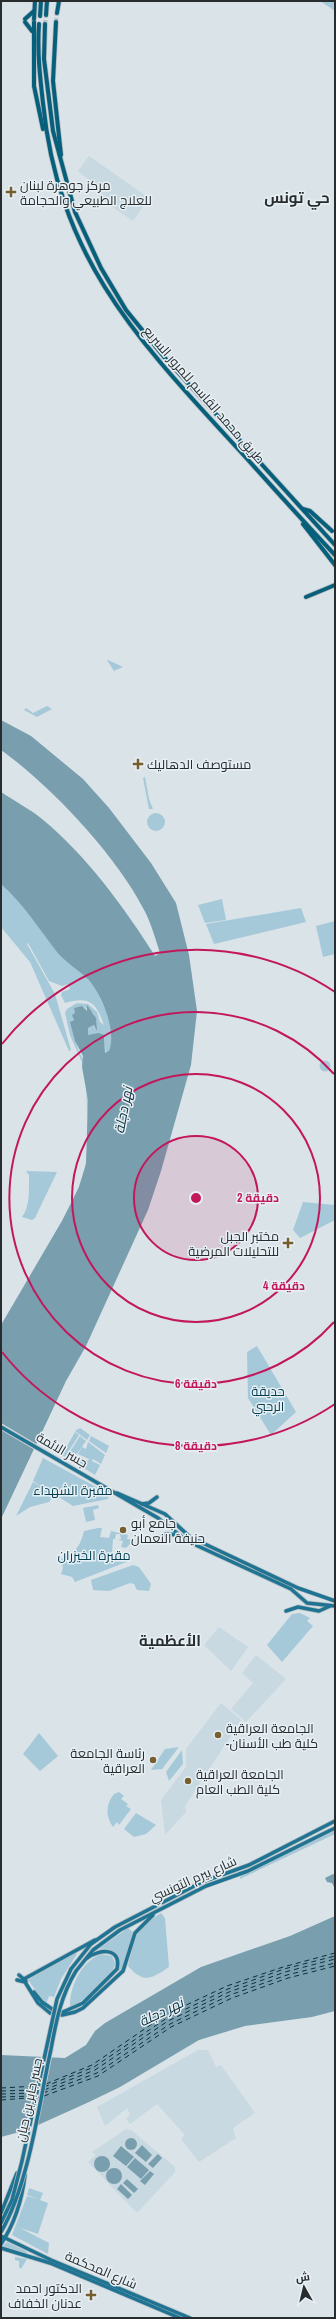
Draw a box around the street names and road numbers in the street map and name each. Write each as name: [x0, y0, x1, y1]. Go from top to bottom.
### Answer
street label: طريق محمد القاسم للمرور السريع: [139, 322, 269, 468]
street label: جسر الائمة: [33, 1428, 91, 1472]
street label: شارع بيرم التونسي: [147, 1852, 240, 1908]
street label: جسر جابر بن حيان: [12, 2056, 46, 2144]
street label: شارع المحكمة: [62, 2247, 140, 2293]

